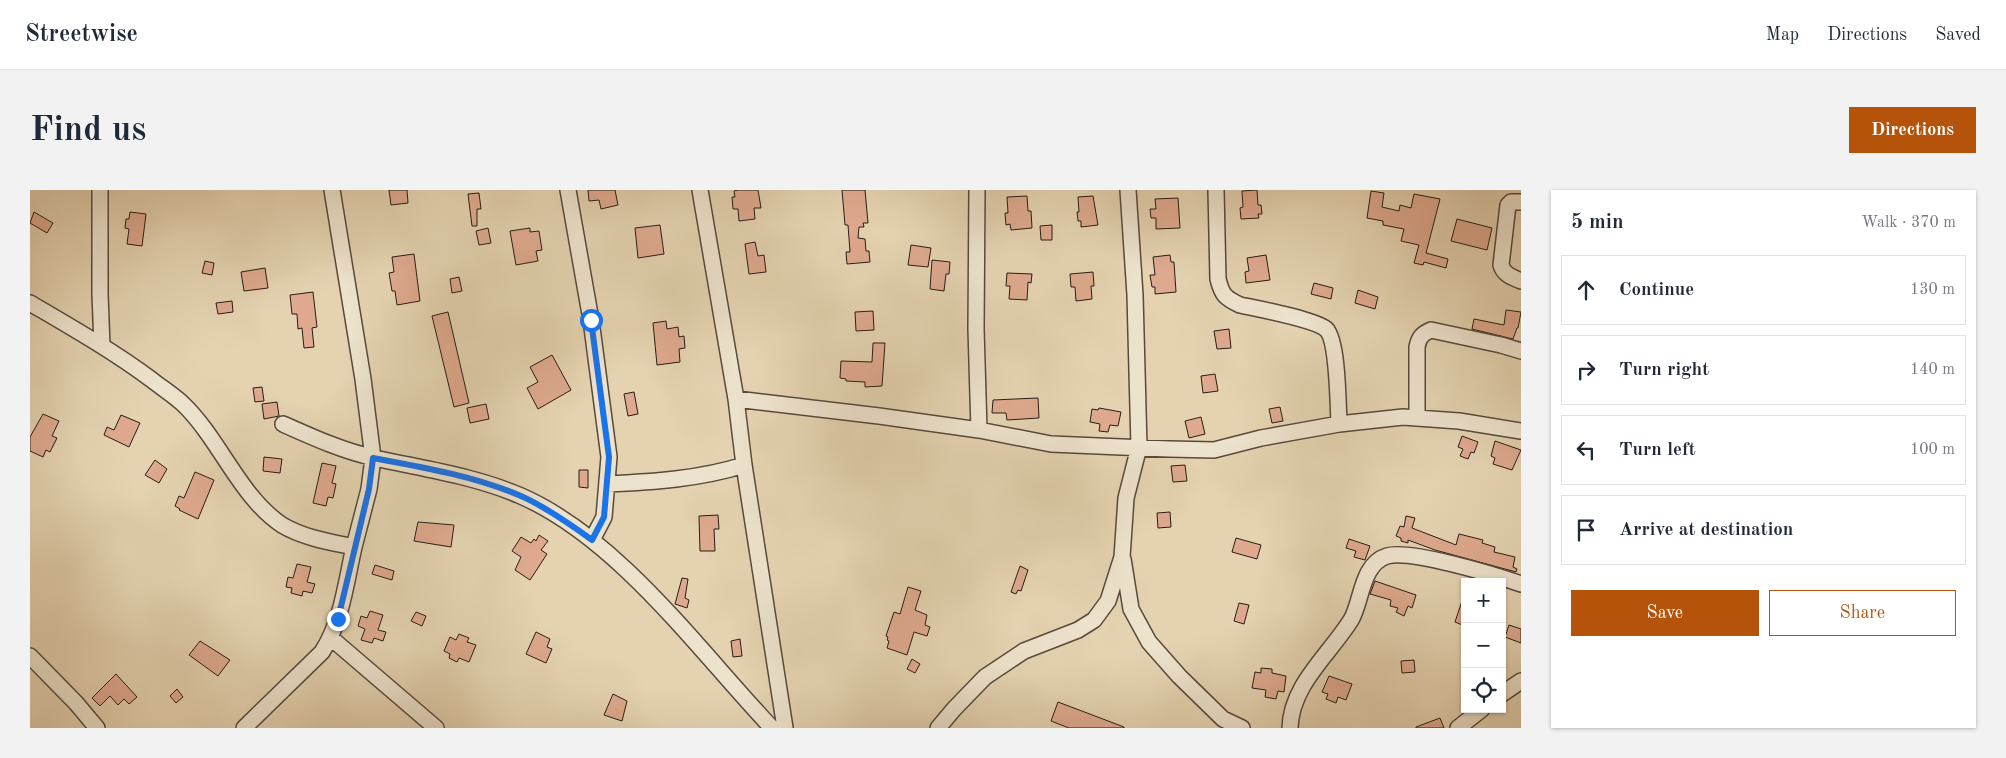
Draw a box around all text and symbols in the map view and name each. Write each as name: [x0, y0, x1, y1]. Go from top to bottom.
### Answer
text: Streetwise: [25, 23, 138, 47]
text: Map: [1766, 26, 1799, 44]
text: Directions: [1827, 26, 1907, 44]
text: Saved: [1935, 26, 1981, 44]
button: Directions: [1849, 107, 1976, 153]
text: Find us: [30, 113, 146, 148]
text: 5 min: [1571, 212, 1624, 233]
text: Walk · 370 m: [1861, 215, 1956, 231]
icon: ahead: [1572, 276, 1600, 304]
text: Continue: [1619, 281, 1694, 300]
text: 130 m: [1910, 282, 1955, 298]
route start: [580, 309, 603, 332]
icon: right: [1572, 356, 1600, 384]
text: Turn right: [1619, 361, 1709, 380]
text: 140 m: [1910, 362, 1955, 378]
icon: left: [1572, 436, 1600, 464]
text: Turn left: [1619, 441, 1696, 460]
text: 100 m: [1910, 442, 1955, 458]
icon: arrive: [1572, 516, 1600, 544]
text: Arrive at destination: [1619, 521, 1793, 540]
map controls: [1461, 578, 1506, 713]
button: +: [1461, 578, 1506, 623]
button: Save: [1571, 590, 1759, 636]
button: Share: [1769, 590, 1956, 636]
route end: [327, 608, 350, 631]
button: −: [1461, 623, 1506, 668]
button: locate: [1461, 668, 1506, 713]

